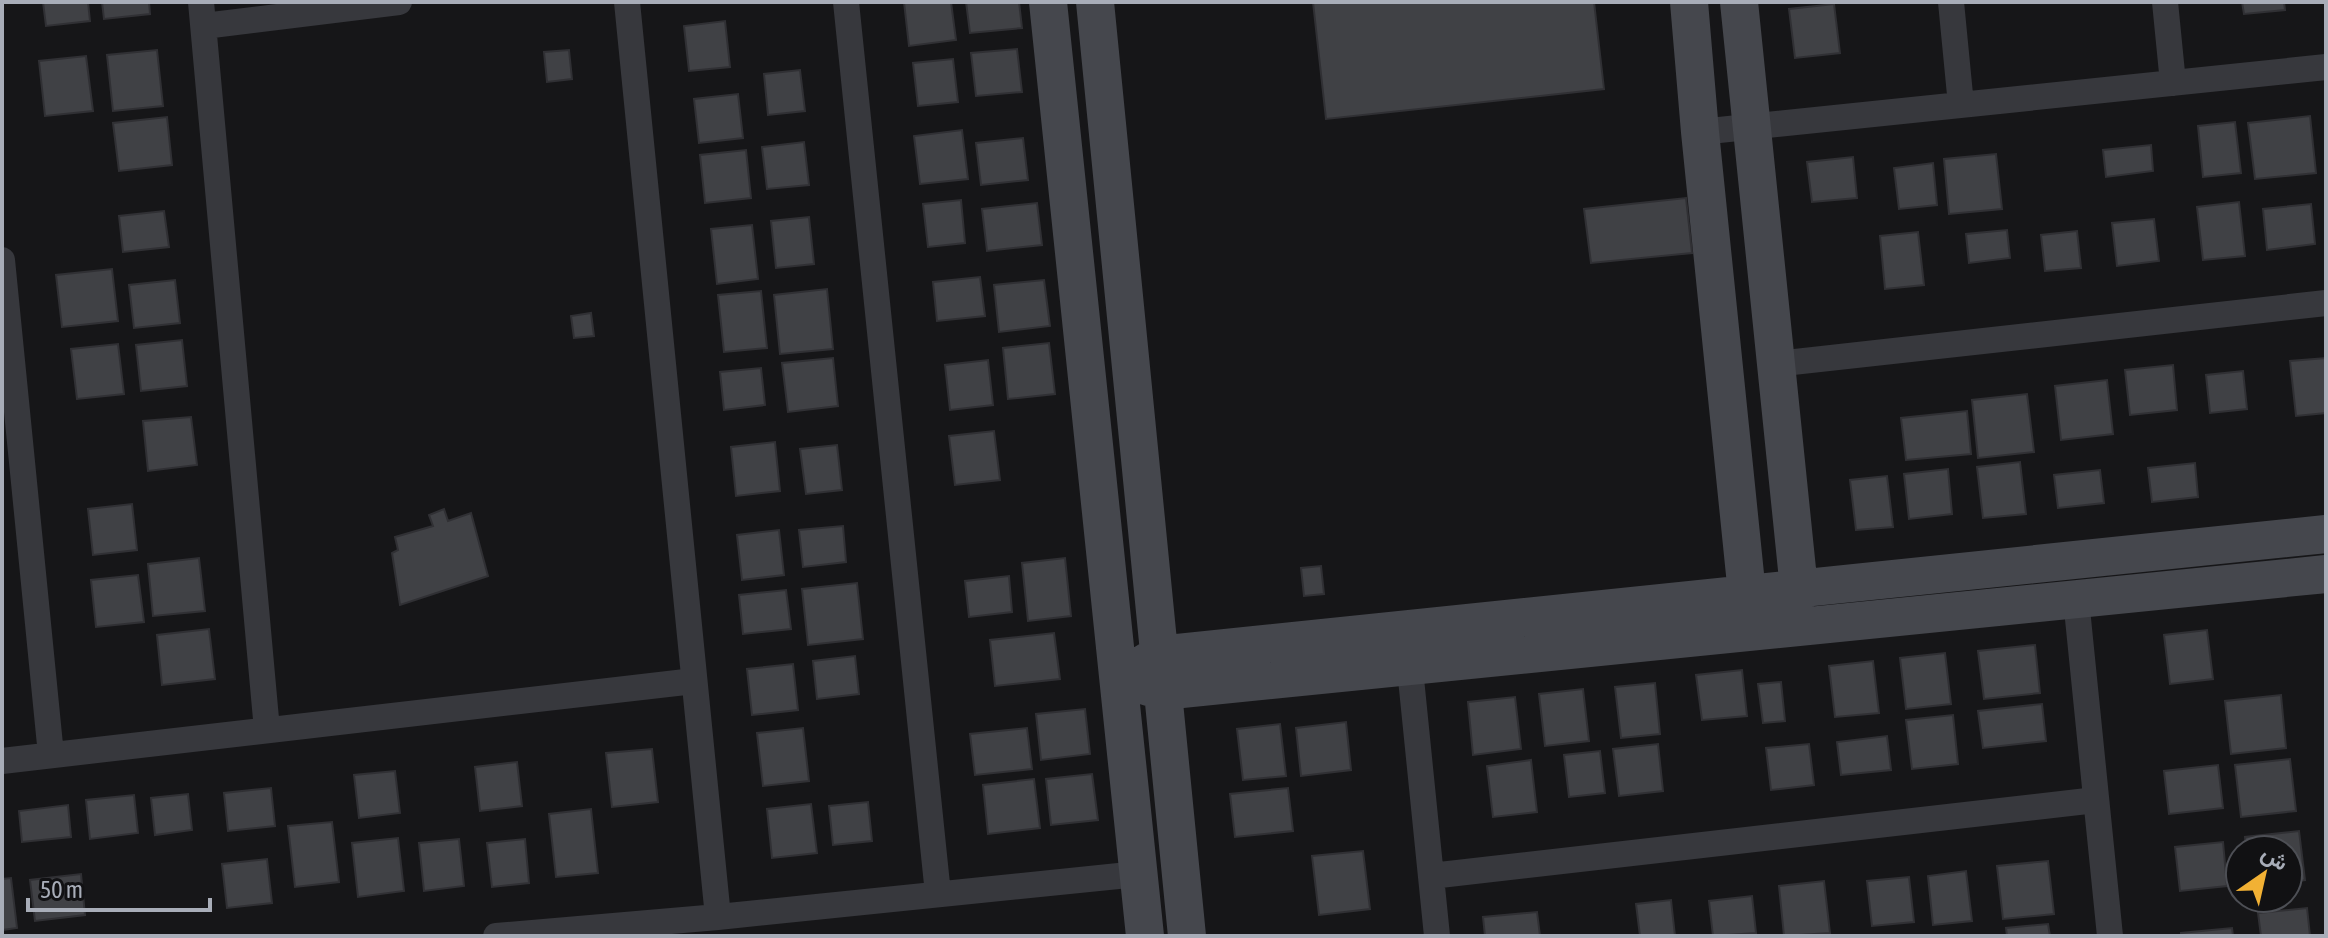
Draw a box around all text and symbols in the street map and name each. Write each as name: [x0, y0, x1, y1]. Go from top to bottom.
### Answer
north arrow: [2224, 834, 2304, 914]
text: ش: [2256, 839, 2293, 876]
scale bar: [28, 862, 210, 912]
text: 50 m: [40, 876, 83, 903]

